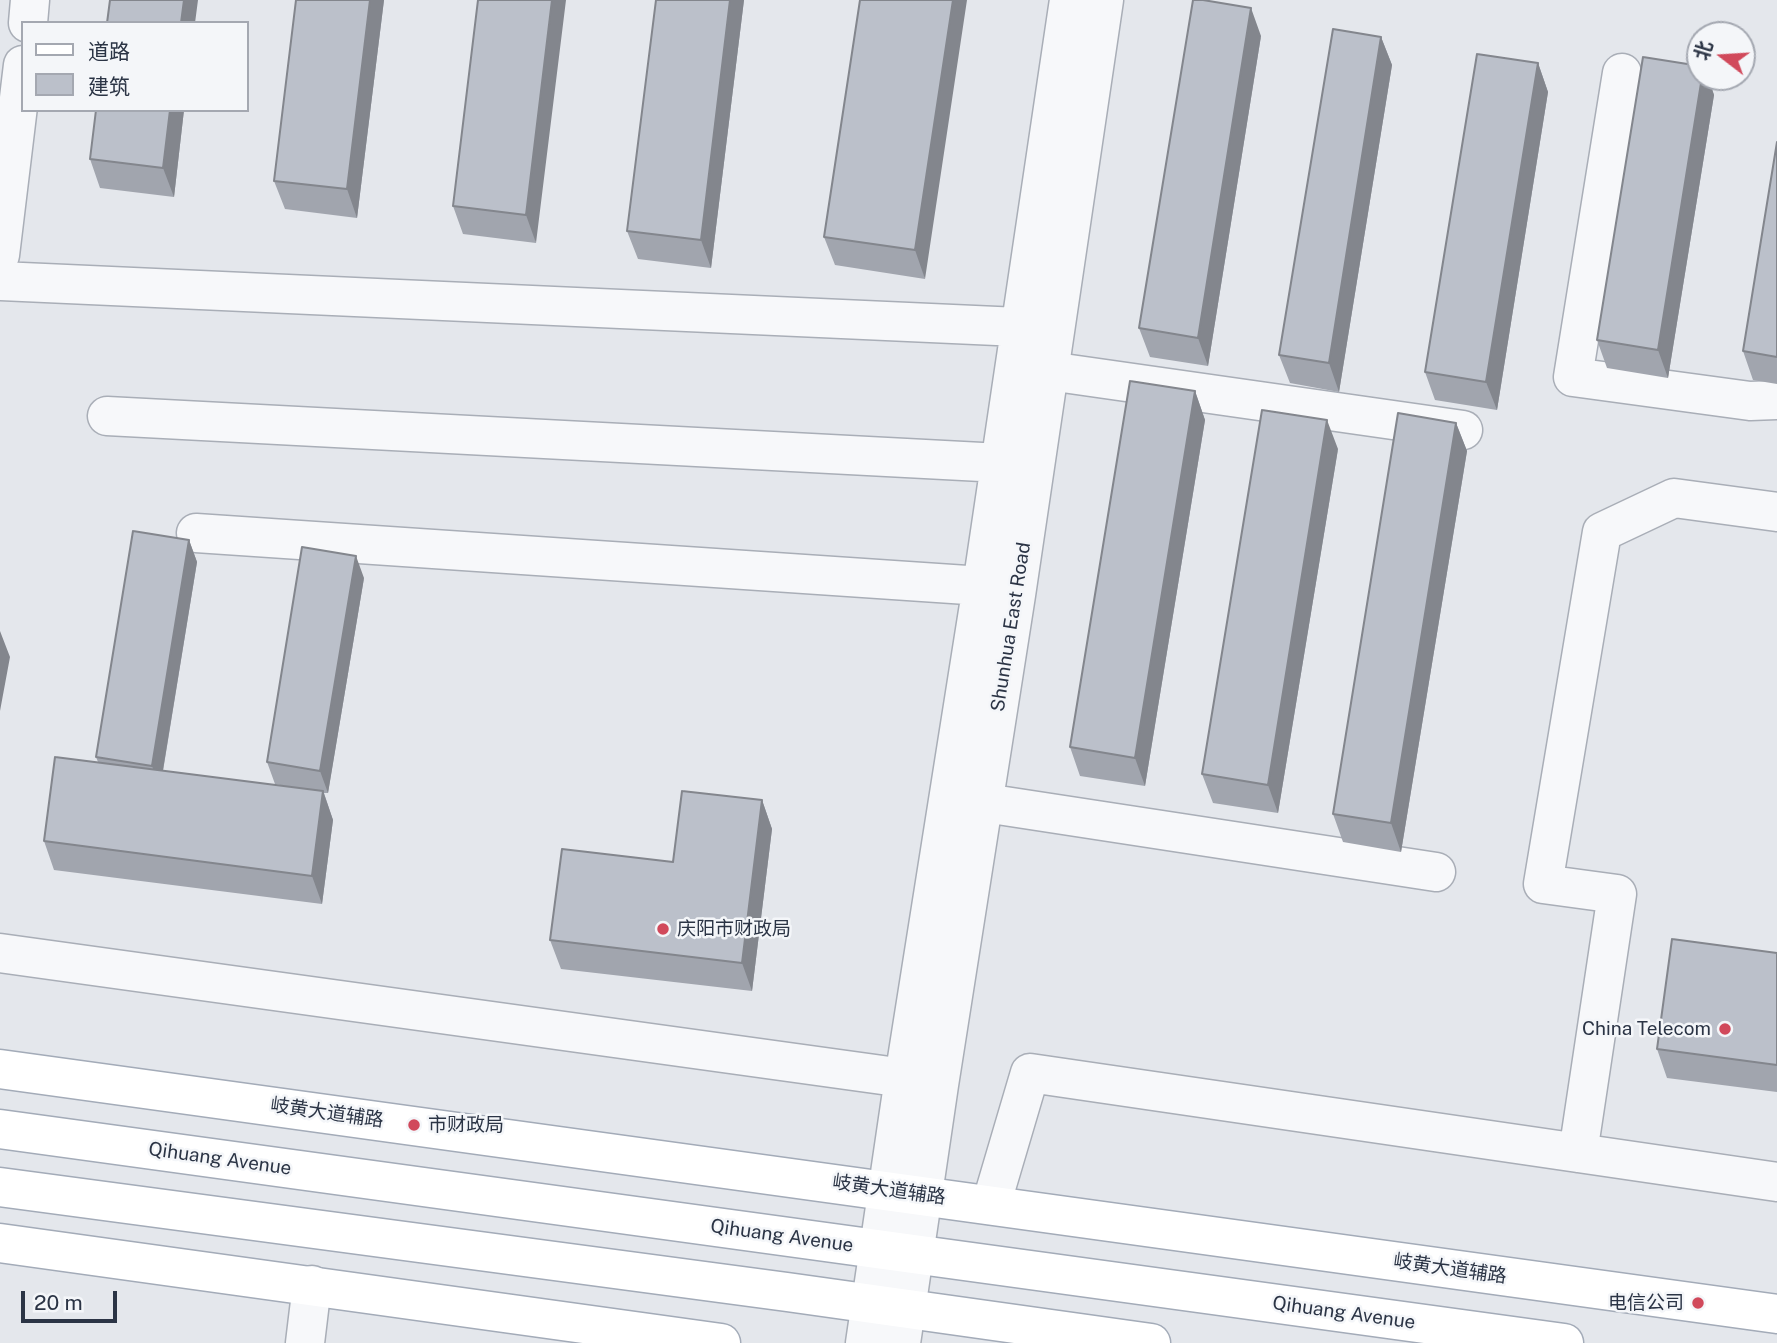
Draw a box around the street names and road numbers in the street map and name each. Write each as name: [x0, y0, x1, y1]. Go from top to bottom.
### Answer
street label: Shunhua East Road: [986, 541, 1036, 713]
street label: 岐黄大道辅路: [269, 1094, 385, 1132]
street label: Qihuang Avenue: [147, 1138, 293, 1180]
street label: 岐黄大道辅路: [831, 1171, 947, 1209]
street label: Qihuang Avenue: [709, 1215, 855, 1257]
street label: 岐黄大道辅路: [1392, 1250, 1508, 1288]
street label: Qihuang Avenue: [1271, 1292, 1417, 1334]

